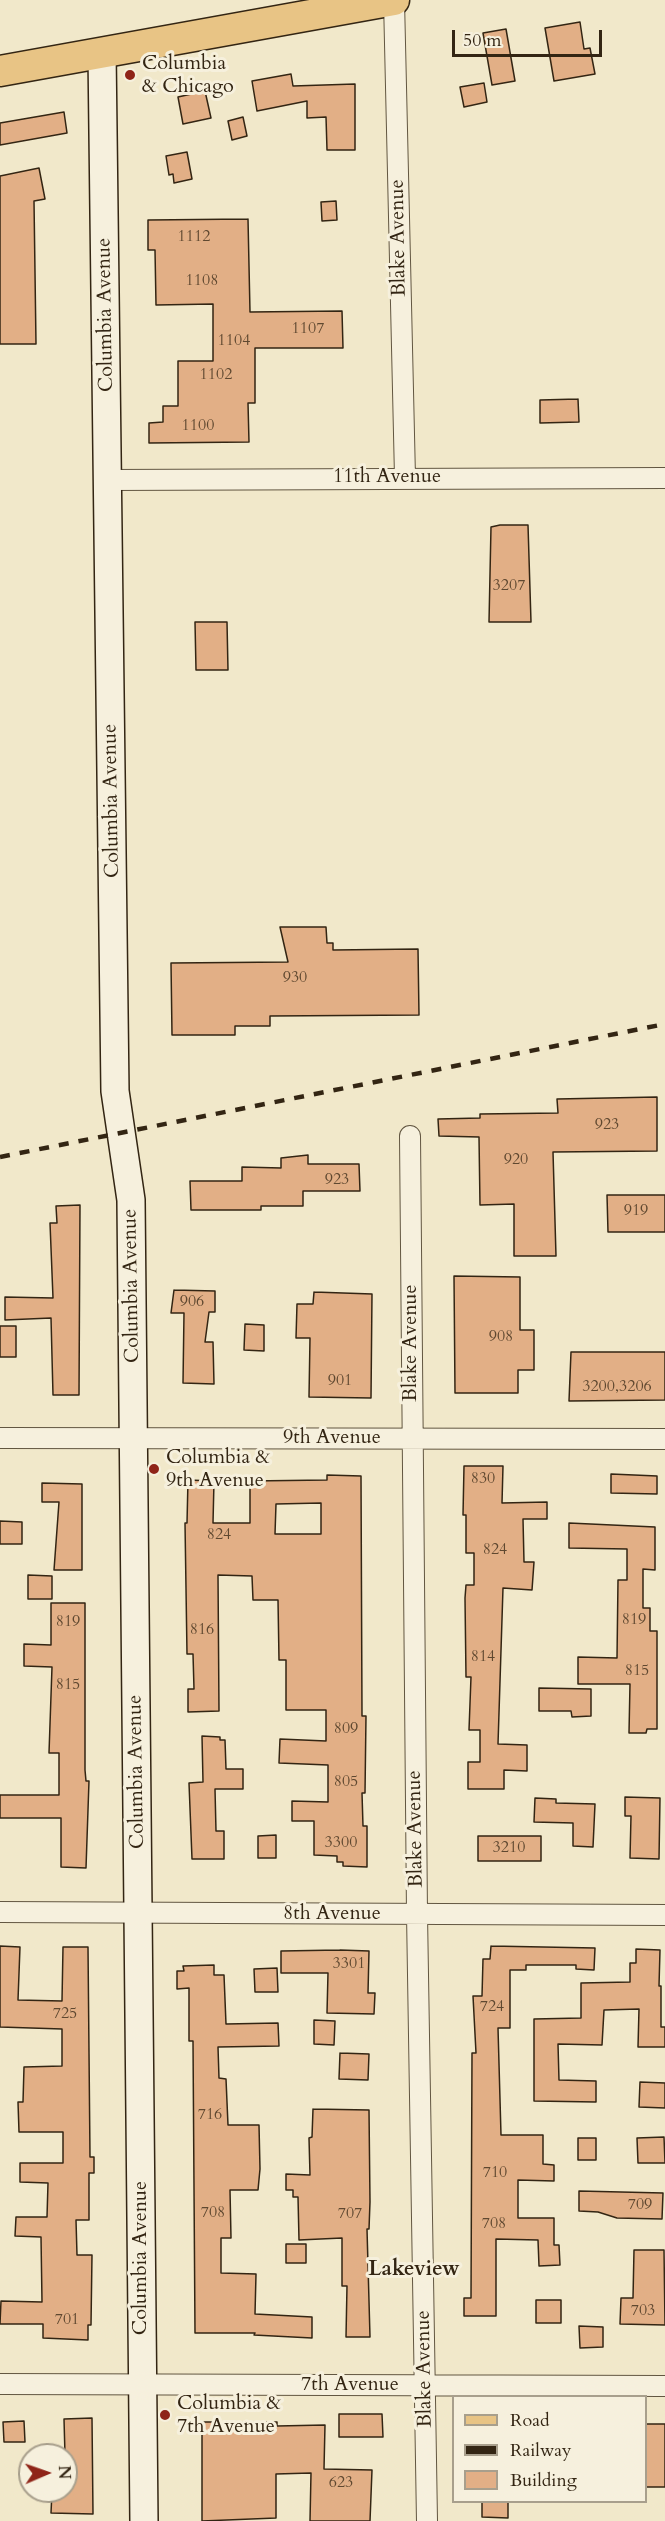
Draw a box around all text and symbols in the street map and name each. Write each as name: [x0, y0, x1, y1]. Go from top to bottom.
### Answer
scale bar: [455, 18, 605, 56]
text: 50 m: [463, 28, 502, 53]
place label: Columbia & Chicago: [142, 52, 234, 99]
marker: Columbia & Chicago: [123, 68, 137, 82]
street label: Blake Avenue: [386, 179, 412, 297]
house number: 1112: [178, 227, 210, 247]
street label: Columbia Avenue: [93, 238, 119, 392]
house number: 1108: [186, 271, 218, 291]
house number: 1107: [292, 319, 324, 339]
house number: 1104: [218, 331, 250, 351]
house number: 1102: [200, 365, 232, 385]
house number: 1100: [182, 416, 214, 436]
street label: 11th Avenue: [333, 465, 441, 489]
house number: 3207: [493, 576, 525, 596]
street label: Columbia Avenue: [99, 724, 125, 878]
house number: 930: [283, 968, 307, 988]
house number: 923: [595, 1115, 619, 1135]
house number: 920: [504, 1150, 528, 1170]
house number: 923: [325, 1170, 349, 1190]
house number: 919: [624, 1201, 648, 1221]
street label: Columbia Avenue: [119, 1209, 145, 1363]
street label: Blake Avenue: [399, 1284, 423, 1402]
house number: 906: [180, 1292, 204, 1312]
house number: 908: [489, 1327, 513, 1347]
house number: 901: [328, 1371, 352, 1391]
house number: 3200,3206: [582, 1377, 652, 1397]
street label: 9th Avenue: [283, 1426, 381, 1450]
place label: Columbia & 9th Avenue: [166, 1446, 270, 1493]
marker: Columbia & 9th Avenue: [147, 1462, 161, 1476]
house number: 830: [471, 1469, 495, 1489]
house number: 824: [207, 1525, 231, 1545]
house number: 824: [483, 1540, 507, 1560]
house number: 819: [622, 1610, 646, 1630]
house number: 819: [56, 1612, 80, 1632]
house number: 816: [190, 1620, 214, 1640]
house number: 814: [471, 1647, 495, 1667]
house number: 815: [625, 1661, 649, 1681]
house number: 815: [56, 1675, 80, 1695]
street label: Columbia Avenue: [124, 1695, 150, 1849]
house number: 809: [334, 1719, 358, 1739]
street label: Blake Avenue: [403, 1770, 429, 1888]
house number: 805: [334, 1772, 358, 1792]
house number: 3300: [325, 1833, 357, 1853]
house number: 3210: [493, 1838, 525, 1858]
street label: 8th Avenue: [283, 1902, 381, 1926]
house number: 3301: [333, 1954, 365, 1974]
house number: 724: [480, 1997, 504, 2017]
house number: 725: [53, 2004, 77, 2024]
house number: 716: [198, 2105, 222, 2125]
house number: 710: [483, 2163, 507, 2183]
street label: Columbia Avenue: [129, 2181, 153, 2335]
house number: 709: [628, 2195, 652, 2215]
house number: 708: [201, 2203, 225, 2223]
house number: 707: [338, 2204, 362, 2224]
house number: 708: [482, 2214, 506, 2234]
district label: Lakeview: [368, 2257, 460, 2283]
house number: 703: [631, 2301, 655, 2321]
house number: 701: [55, 2310, 79, 2330]
street label: Blake Avenue: [412, 2310, 438, 2428]
street label: 7th Avenue: [301, 2373, 399, 2397]
place label: Columbia & 7th Avenue: [177, 2392, 281, 2439]
legend: [452, 2395, 647, 2503]
marker: Columbia & 7th Avenue: [158, 2408, 172, 2422]
text: Road: [510, 2408, 550, 2433]
text: Railway: [510, 2438, 572, 2463]
north arrow: [18, 2443, 78, 2503]
text: N: [53, 2465, 75, 2480]
text: Building: [510, 2468, 577, 2493]
house number: 623: [329, 2473, 353, 2493]

